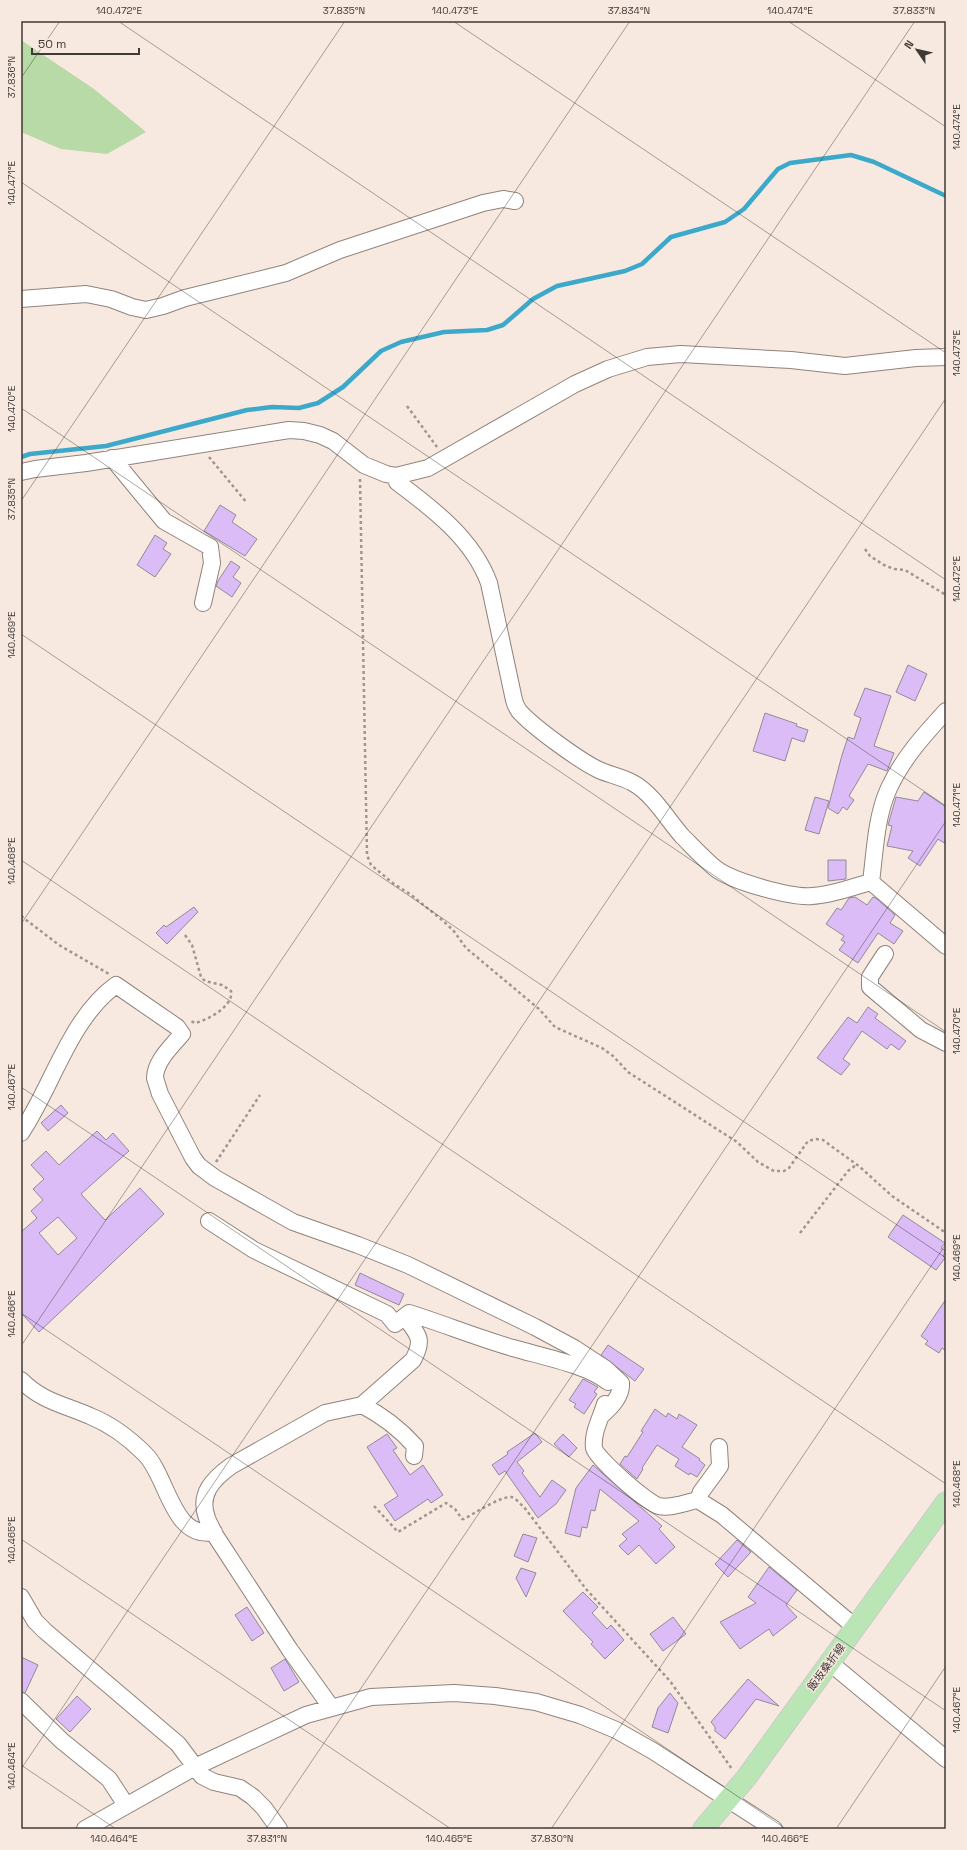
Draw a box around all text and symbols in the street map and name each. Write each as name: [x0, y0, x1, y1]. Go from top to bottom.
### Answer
text: 140.472°E: [96, 4, 142, 17]
text: 37.835°N: [323, 4, 365, 17]
text: 140.473°E: [432, 4, 479, 17]
text: 37.834°N: [608, 4, 650, 17]
text: 140.474°E: [767, 4, 813, 17]
text: 37.833°N: [893, 4, 935, 17]
scale bar: [32, 30, 139, 56]
north arrow: [897, 30, 937, 70]
text: 50 m: [38, 36, 66, 52]
text: N: [901, 37, 917, 51]
text: 37.836°N: [5, 56, 18, 98]
text: 140.474°E: [950, 104, 963, 150]
text: 140.471°E: [5, 160, 18, 205]
text: 140.473°E: [950, 329, 963, 376]
text: 140.470°E: [5, 385, 18, 432]
text: 37.835°N: [5, 478, 18, 520]
text: 140.472°E: [950, 556, 963, 602]
text: 140.469°E: [5, 611, 18, 659]
text: 140.471°E: [950, 782, 963, 827]
text: 140.468°E: [5, 837, 18, 885]
text: 140.470°E: [950, 1007, 963, 1054]
text: 140.467°E: [5, 1063, 18, 1110]
text: 140.469°E: [950, 1234, 963, 1282]
text: 140.466°E: [5, 1290, 18, 1338]
text: 140.468°E: [950, 1460, 963, 1508]
text: 140.465°E: [5, 1516, 18, 1564]
street label: 飯坂桑折線: [804, 1641, 848, 1693]
text: 140.467°E: [950, 1686, 963, 1733]
text: 140.464°E: [5, 1742, 18, 1790]
text: 140.464°E: [90, 1832, 138, 1845]
text: 37.831°N: [247, 1832, 287, 1845]
text: 140.465°E: [425, 1832, 473, 1845]
text: 37.830°N: [531, 1832, 573, 1845]
text: 140.466°E: [761, 1832, 809, 1845]

